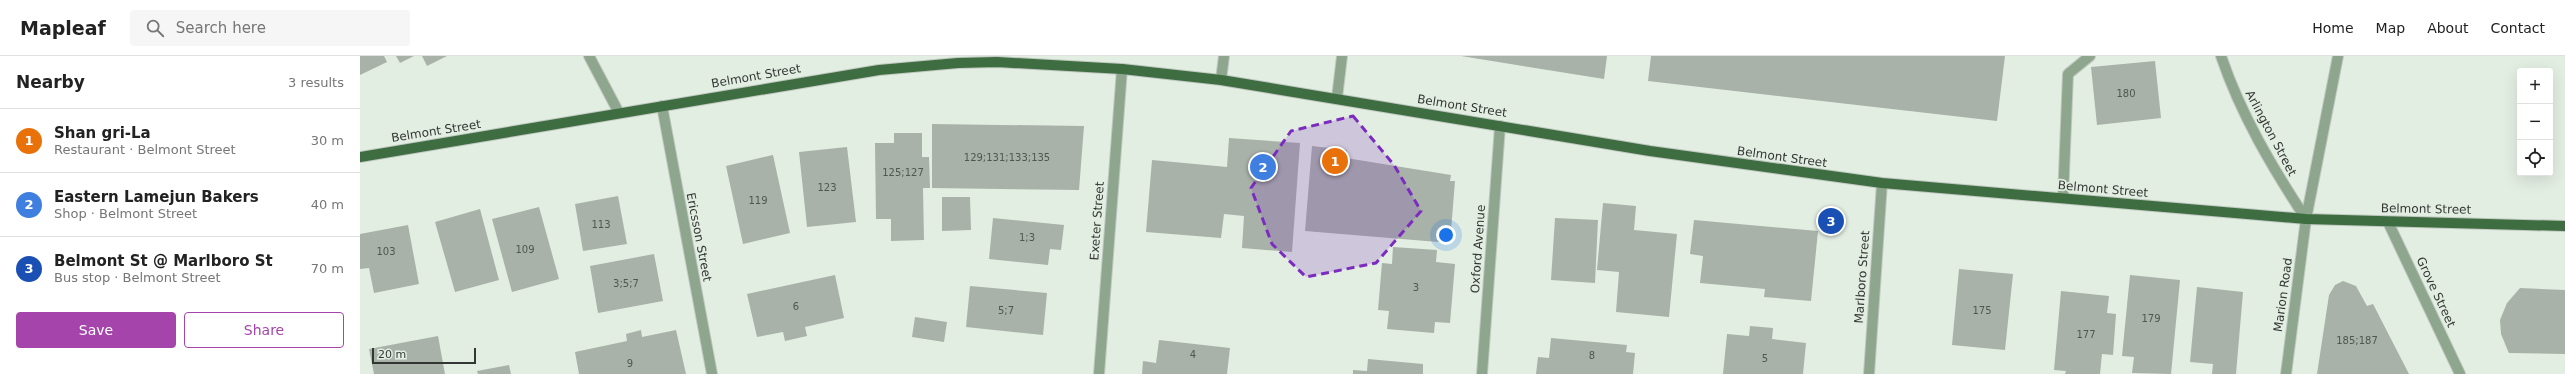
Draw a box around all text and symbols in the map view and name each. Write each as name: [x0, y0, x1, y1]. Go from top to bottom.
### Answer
search box: [130, 10, 410, 46]
text: Mapleaf: [20, 17, 106, 39]
icon: search: [144, 17, 166, 39]
text: Search here: [176, 19, 266, 37]
text: Home: [2312, 20, 2354, 36]
text: Map: [2376, 20, 2405, 36]
text: About: [2427, 20, 2469, 36]
text: Contact: [2491, 20, 2545, 36]
street label: Belmont Street: [710, 61, 802, 91]
map controls: [2517, 68, 2553, 176]
button: +: [2517, 68, 2553, 104]
text: Nearby: [16, 72, 85, 92]
text: 3 results: [288, 75, 344, 90]
house number: 180: [2116, 88, 2136, 99]
street label: Arlington Street: [2243, 88, 2300, 178]
street label: Belmont Street: [1416, 92, 1508, 120]
button: −: [2517, 104, 2553, 140]
street label: Belmont Street: [390, 117, 482, 145]
text: Shan gri-La: [54, 124, 151, 142]
text: 1: [24, 133, 34, 148]
text: 30 m: [311, 133, 344, 148]
button: locate: [2517, 140, 2553, 176]
text: Restaurant · Belmont Street: [54, 142, 236, 157]
street label: Belmont Street: [1736, 144, 1828, 170]
pin: 1: [1322, 146, 1348, 176]
house number: 129;131;133;135: [964, 152, 1050, 163]
pin: 2: [1250, 152, 1276, 182]
house number: 125;127: [882, 167, 924, 178]
street label: Belmont Street: [2057, 178, 2149, 200]
street label: Exeter Street: [1087, 181, 1107, 261]
house number: 123: [817, 182, 837, 193]
text: Eastern Lamejun Bakers: [54, 188, 259, 206]
street label: Ericsson Street: [684, 191, 715, 283]
house number: 119: [748, 195, 768, 206]
text: 2: [24, 197, 34, 212]
text: 40 m: [311, 197, 344, 212]
street label: Belmont Street: [2381, 201, 2472, 217]
street label: Oxford Avenue: [1468, 204, 1488, 294]
text: Shop · Belmont Street: [54, 206, 197, 221]
pin: 3: [1818, 206, 1844, 236]
house number: 113: [591, 219, 611, 230]
your location: [1436, 225, 1456, 245]
street label: Marlboro Street: [1852, 230, 1872, 324]
house number: 1;3: [1019, 232, 1035, 243]
house number: 109: [515, 244, 535, 255]
house number: 103: [376, 246, 396, 257]
text: Belmont St @ Marlboro St: [54, 252, 273, 270]
street label: Grove Street: [2414, 255, 2459, 330]
street label: Marion Road: [2271, 257, 2295, 333]
text: 3: [24, 261, 34, 276]
text: 70 m: [311, 261, 344, 276]
text: Bus stop · Belmont Street: [54, 270, 221, 285]
house number: 3;5;7: [613, 278, 639, 289]
house number: 3: [1413, 282, 1419, 293]
house number: 6: [793, 301, 799, 312]
house number: 5;7: [998, 305, 1014, 316]
house number: 175: [1972, 305, 1992, 316]
button: Save: [16, 312, 176, 348]
button: Share: [184, 312, 344, 348]
house number: 179: [2141, 313, 2161, 324]
house number: 177: [2076, 329, 2096, 340]
house number: 185;187: [2336, 335, 2378, 346]
scale bar: [372, 346, 476, 365]
text: 20 m: [378, 348, 406, 361]
house number: 4: [1190, 349, 1196, 360]
house number: 8: [1589, 350, 1595, 361]
house number: 5: [1762, 353, 1768, 364]
house number: 9: [627, 358, 633, 369]

